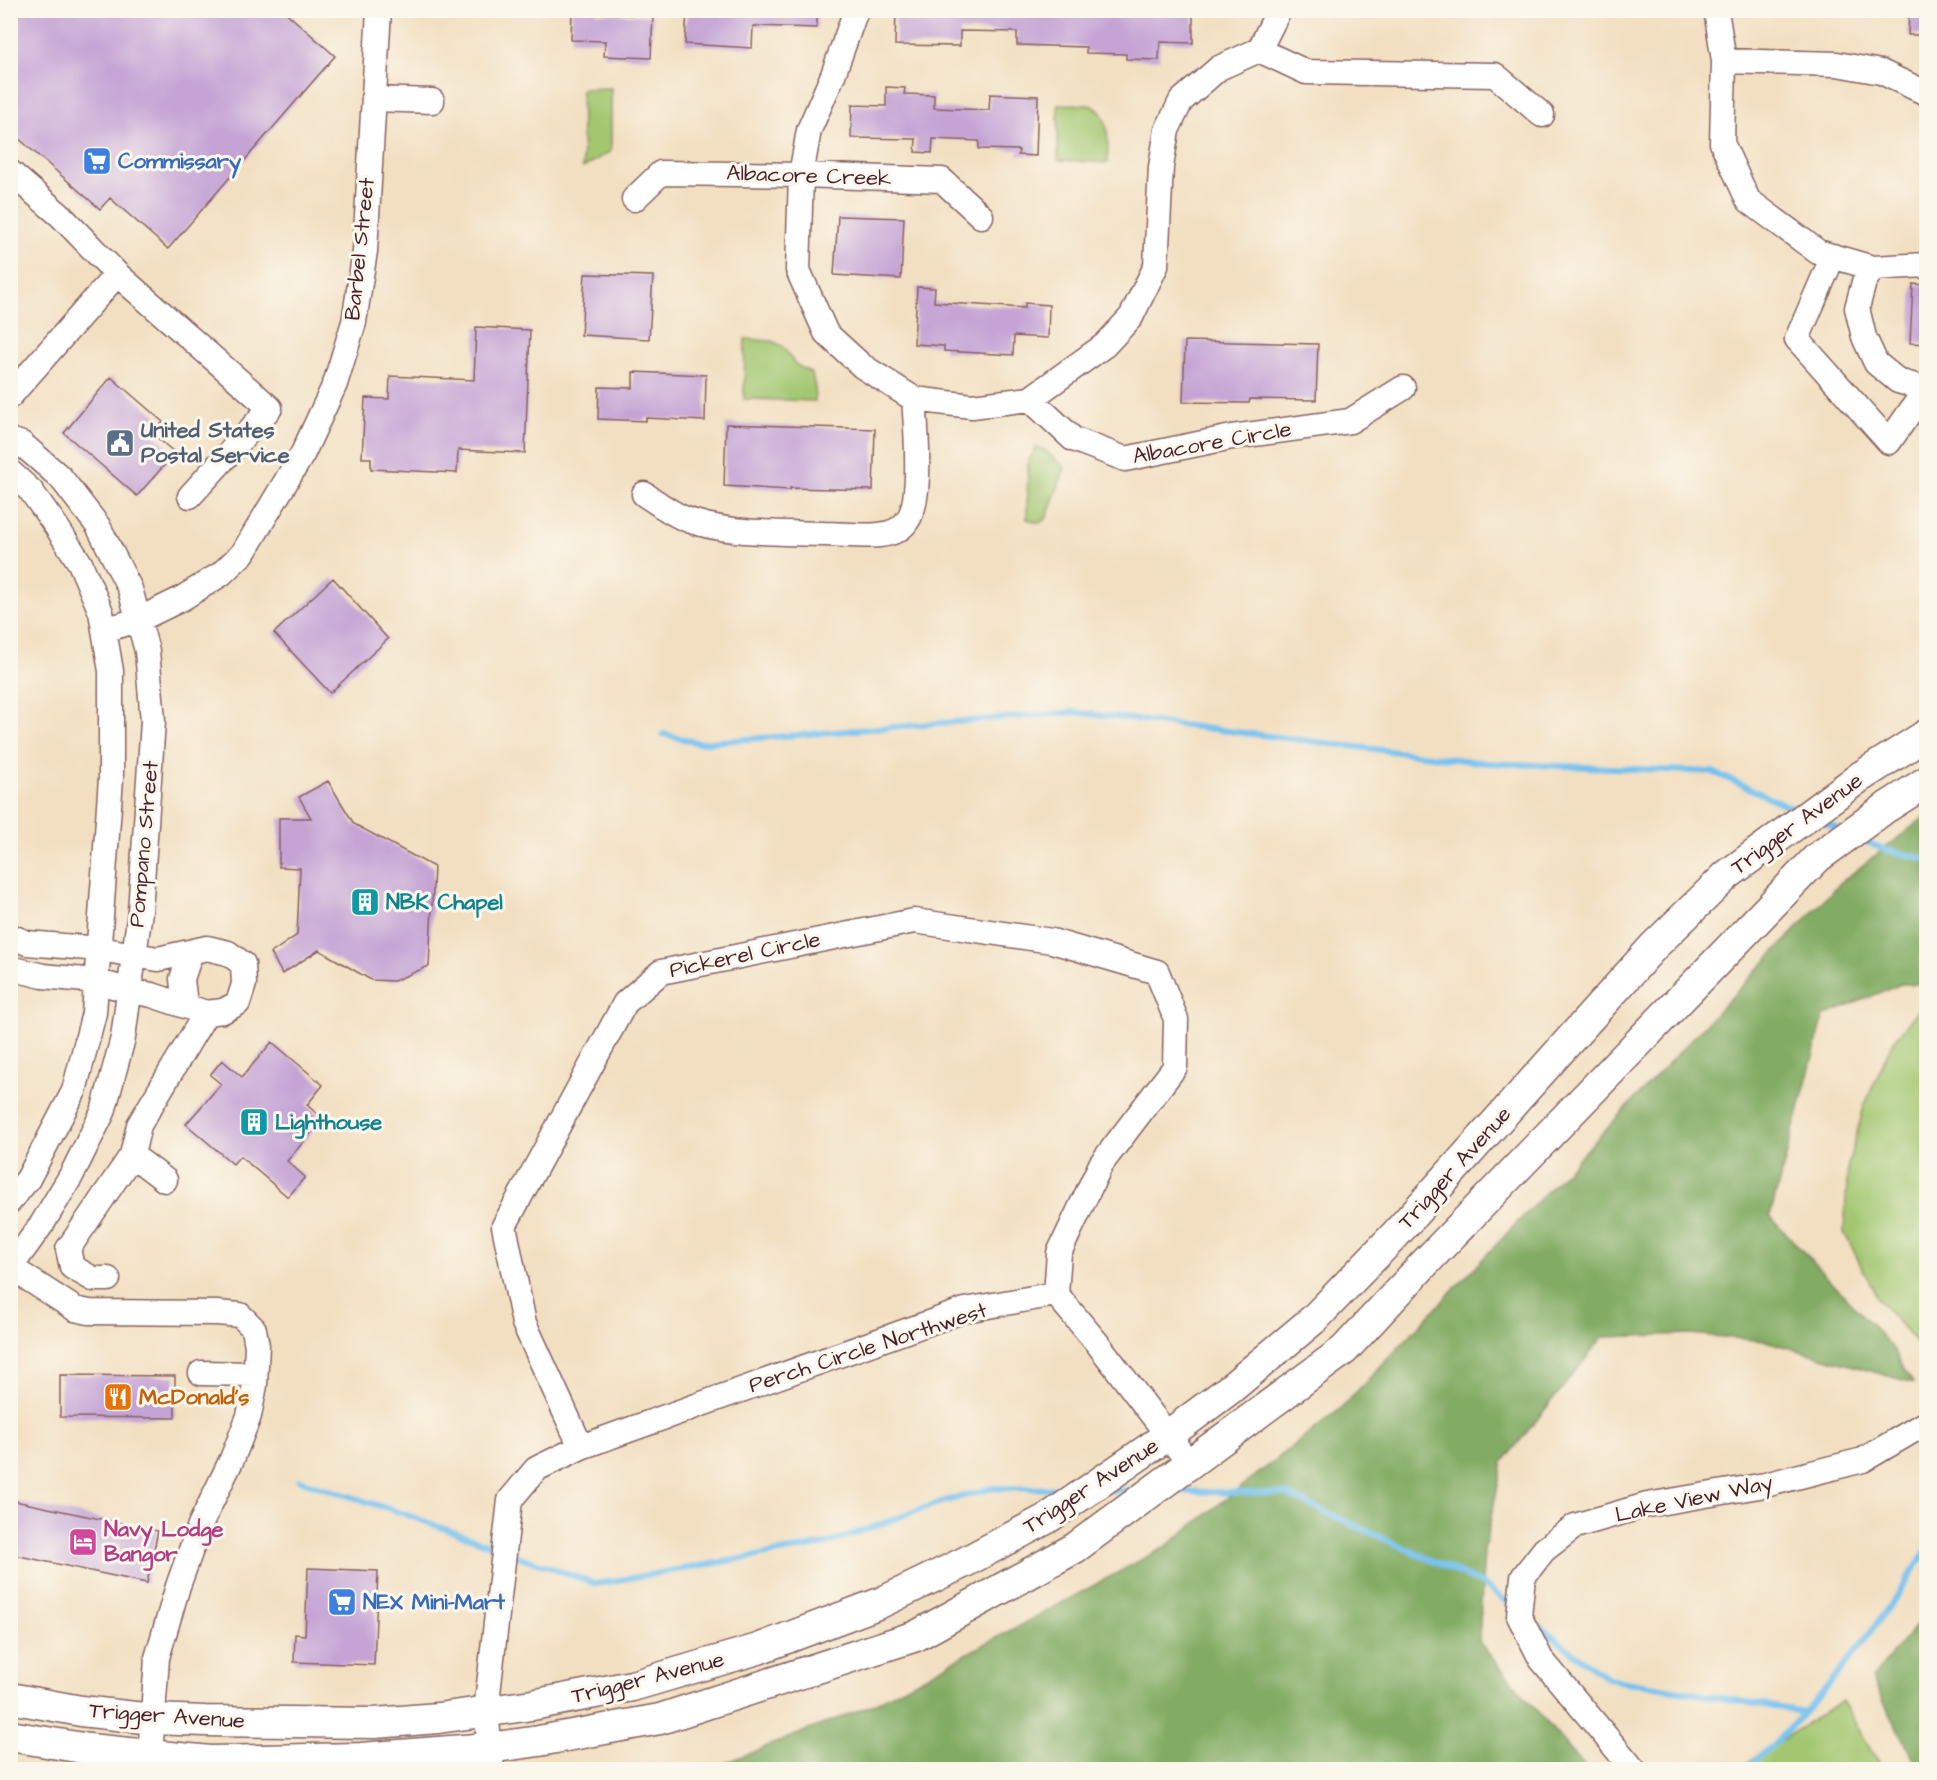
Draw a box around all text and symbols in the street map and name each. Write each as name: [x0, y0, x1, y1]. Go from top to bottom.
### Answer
supermarket icon: Commissary: [81, 145, 113, 177]
place label: Commissary: [118, 146, 242, 179]
street label: Albacore Creek: [726, 158, 893, 194]
street label: Barbel Street: [337, 176, 383, 322]
street label: Albacore Circle: [1130, 414, 1294, 472]
place label: United States Postal Service: [141, 415, 290, 471]
public building icon: United States Postal Service: [104, 427, 136, 459]
street label: Pompano Street: [121, 759, 167, 929]
street label: Trigger Avenue: [1725, 766, 1870, 883]
building icon: NBK Chapel: [349, 886, 381, 918]
place label: NBK Chapel: [386, 887, 503, 918]
street label: Pickerel Circle: [667, 924, 823, 986]
street label: Trigger Avenue: [1391, 1100, 1520, 1237]
building icon: Lighthouse: [238, 1106, 270, 1138]
place label: Lighthouse: [275, 1107, 382, 1139]
street label: Perch Circle Northwest: [745, 1295, 991, 1401]
restaurant icon: McDonald's: [102, 1381, 134, 1413]
place label: McDonald's: [139, 1382, 249, 1413]
street label: Trigger Avenue: [1017, 1430, 1166, 1542]
street label: Lake View Way: [1612, 1467, 1776, 1532]
place label: Navy Lodge Bangor: [104, 1514, 224, 1571]
hotel icon: Navy Lodge Bangor: [67, 1526, 99, 1558]
supermarket icon: NEX Mini-Mart: [326, 1586, 358, 1618]
place label: NEX Mini-Mart: [363, 1587, 506, 1618]
street label: Trigger Avenue: [568, 1644, 728, 1713]
street label: Trigger Avenue: [88, 1695, 246, 1738]

